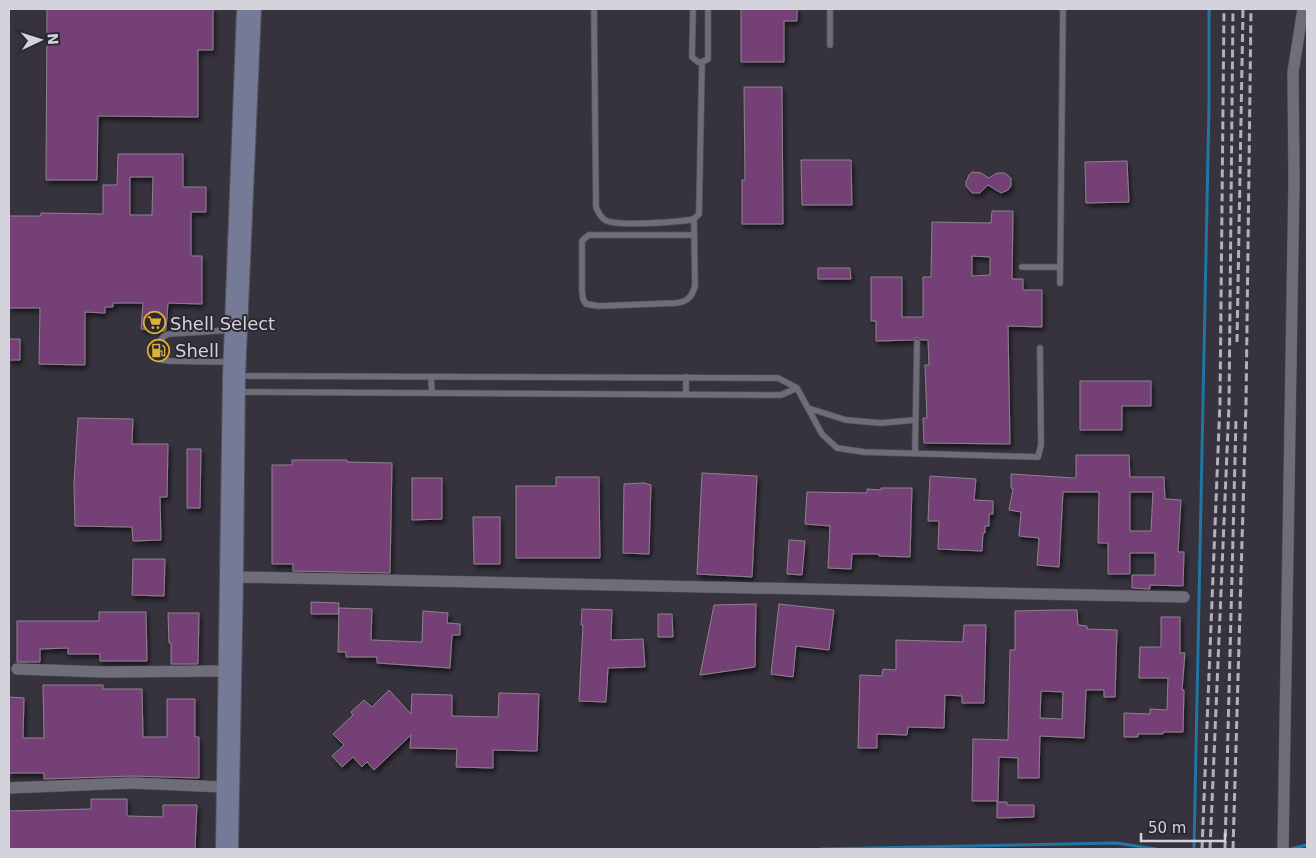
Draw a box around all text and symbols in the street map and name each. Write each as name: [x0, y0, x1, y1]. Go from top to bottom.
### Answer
north arrow: [15, 15, 65, 65]
text: N: [45, 33, 61, 45]
supermarket icon: Shell Select: [142, 311, 166, 335]
place label: Shell Select: [170, 313, 275, 334]
fuel station icon: Shell: [147, 338, 171, 362]
place label: Shell: [175, 340, 219, 361]
scale bar: [1141, 810, 1225, 842]
text: 50 m: [1148, 819, 1186, 837]

